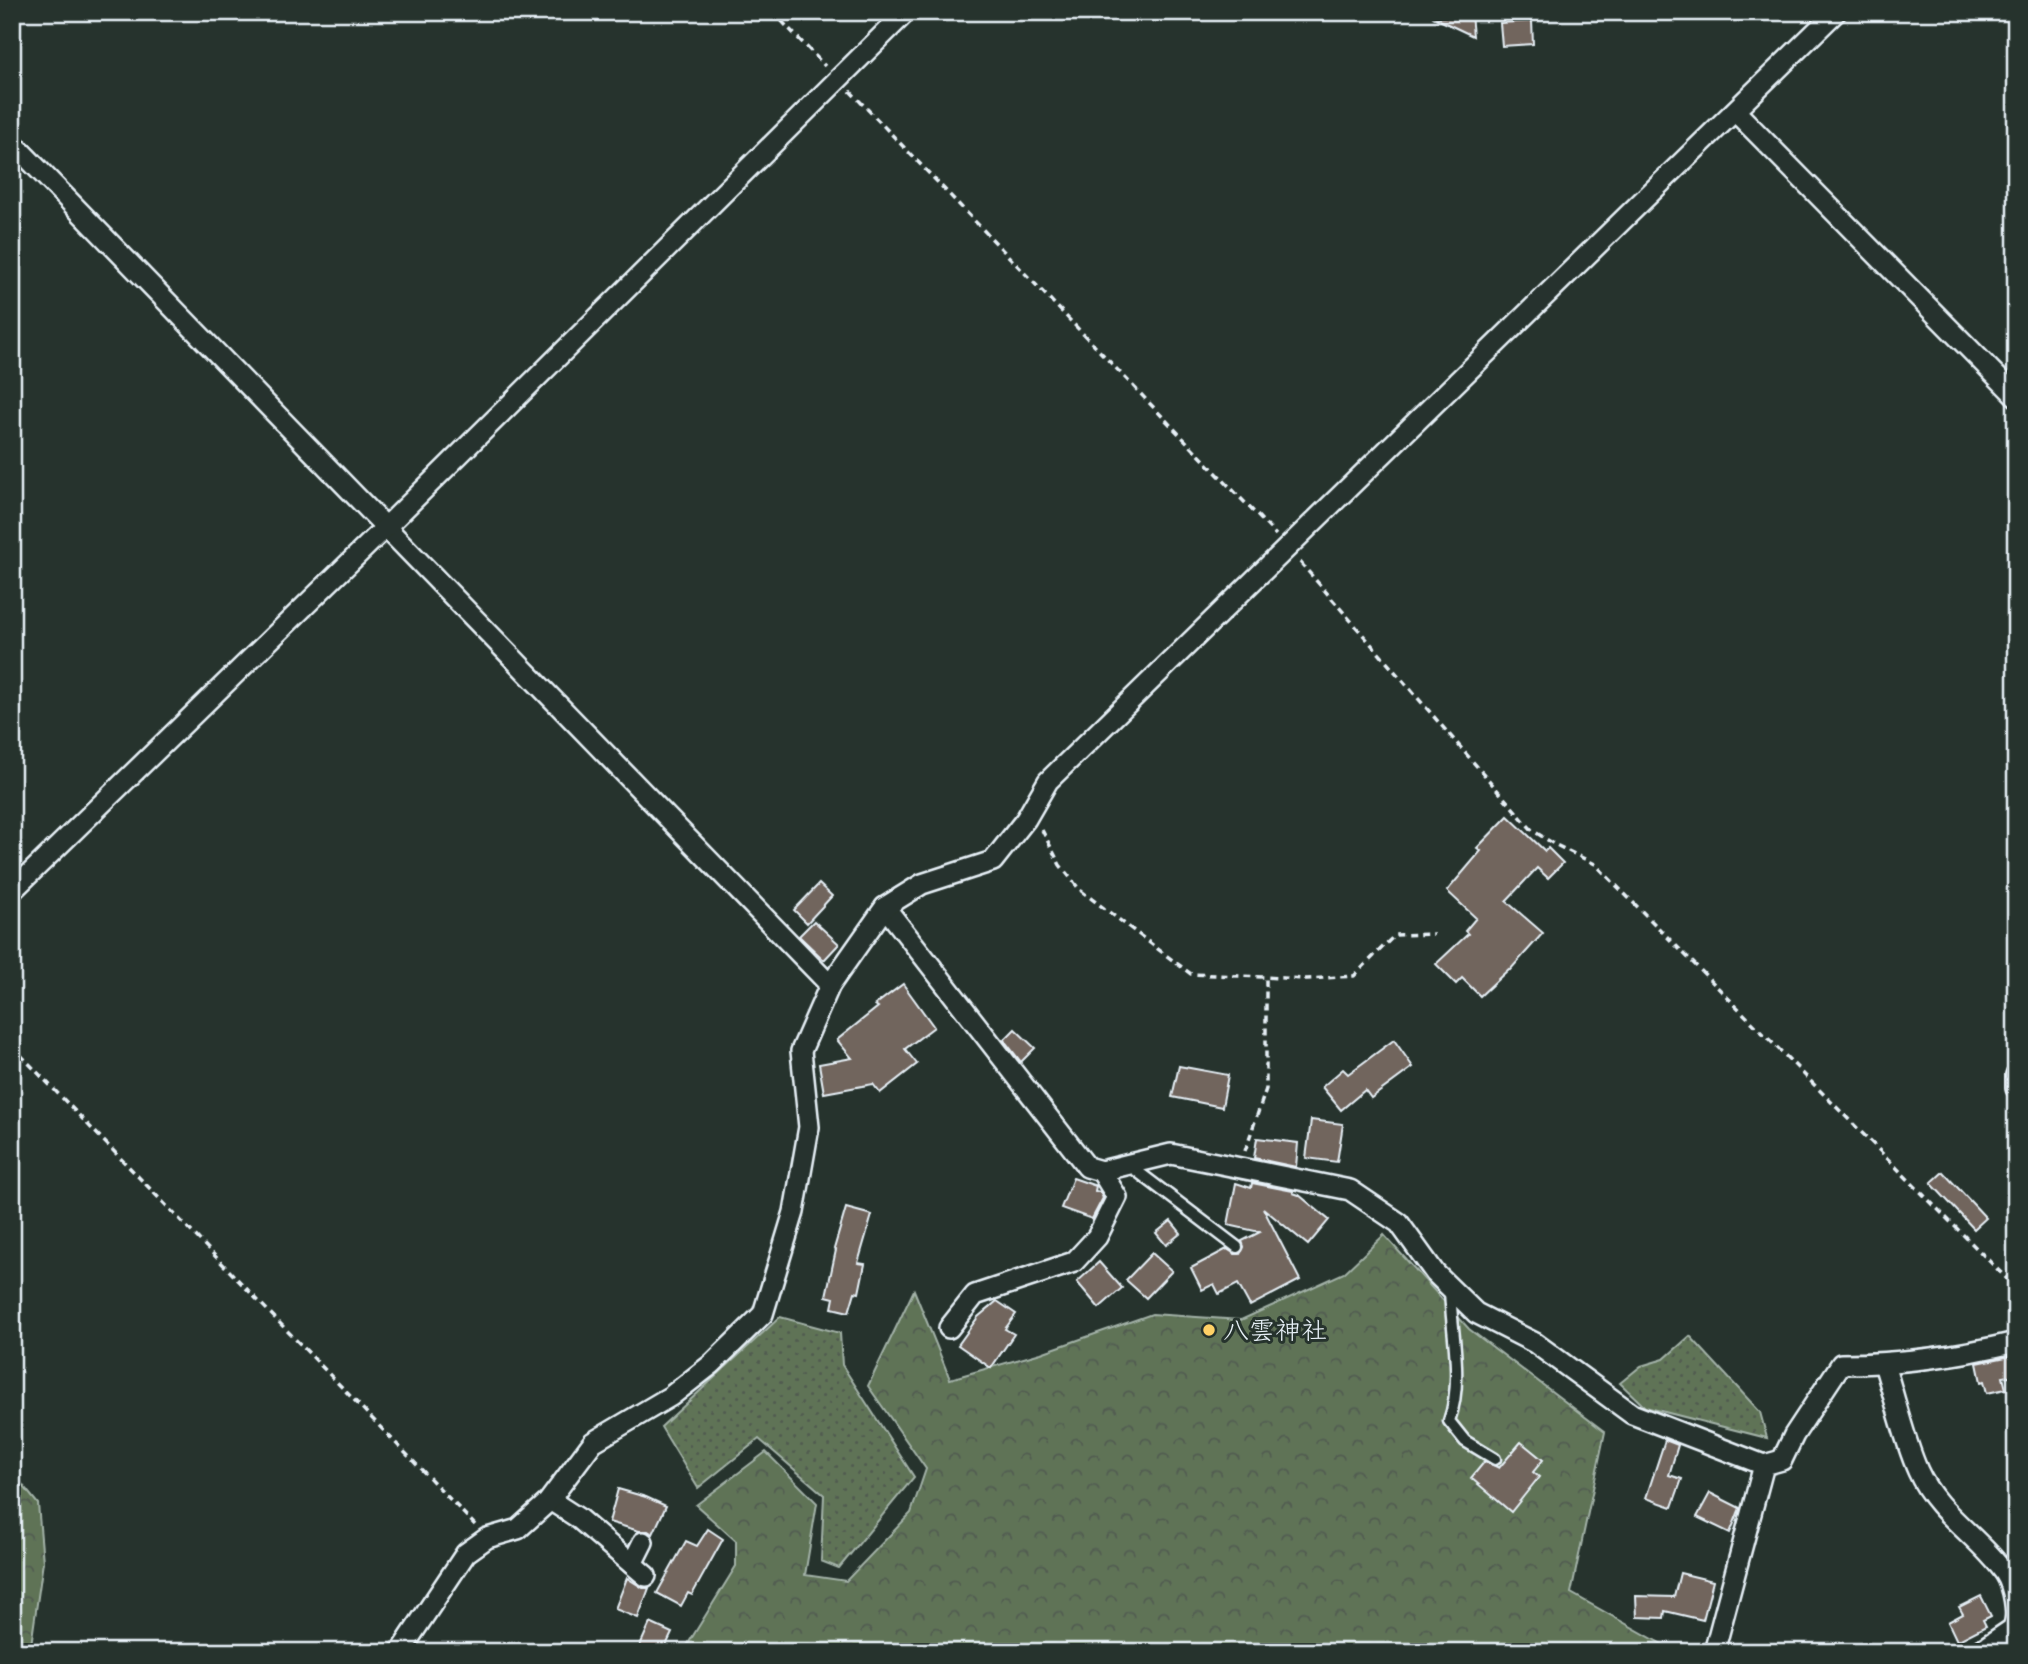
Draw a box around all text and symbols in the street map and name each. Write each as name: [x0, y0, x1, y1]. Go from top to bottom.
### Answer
place label: 八雲神社: [1223, 1307, 1327, 1353]
marker: 八雲神社: [1201, 1322, 1217, 1338]

